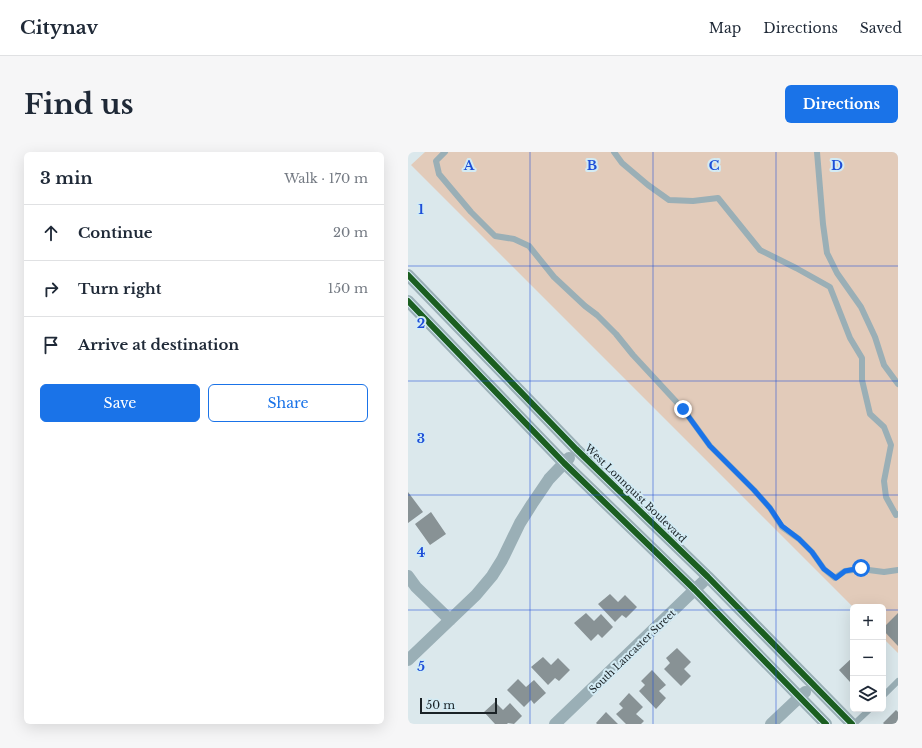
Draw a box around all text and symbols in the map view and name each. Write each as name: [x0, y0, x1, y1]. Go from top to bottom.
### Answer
text: Citynav: [20, 16, 98, 39]
text: Map: [709, 19, 741, 37]
text: Directions: [763, 19, 838, 37]
text: Saved: [860, 19, 902, 37]
button: Directions: [785, 85, 898, 123]
text: Find us: [24, 87, 134, 122]
text: A: [463, 157, 475, 174]
text: B: [587, 157, 597, 174]
text: C: [709, 157, 720, 174]
text: D: [831, 157, 843, 174]
text: 3 min: [40, 168, 93, 189]
text: Walk · 170 m: [284, 170, 368, 187]
text: 1: [418, 201, 424, 218]
icon: ahead: [40, 222, 62, 244]
text: Continue: [78, 223, 153, 242]
text: 20 m: [333, 224, 368, 241]
icon: right: [40, 278, 62, 300]
text: Turn right: [78, 279, 161, 298]
text: 150 m: [328, 280, 368, 297]
text: 2: [417, 315, 425, 332]
icon: arrive: [40, 334, 62, 356]
text: Arrive at destination: [78, 335, 239, 354]
button: Save: [40, 384, 200, 422]
button: Share: [208, 384, 368, 422]
route end: [674, 400, 692, 418]
text: 3: [417, 430, 425, 447]
street label: West Lonnquist Boulevard: [581, 441, 689, 545]
text: 4: [417, 544, 426, 561]
route start: [852, 559, 870, 577]
map controls: [850, 604, 886, 712]
button: +: [850, 604, 886, 640]
street label: South Lancaster Street: [586, 606, 678, 696]
button: −: [850, 640, 886, 676]
text: 5: [417, 658, 425, 675]
button: layers: [850, 676, 886, 712]
scale bar: [420, 696, 497, 715]
text: 50 m: [426, 698, 455, 712]

